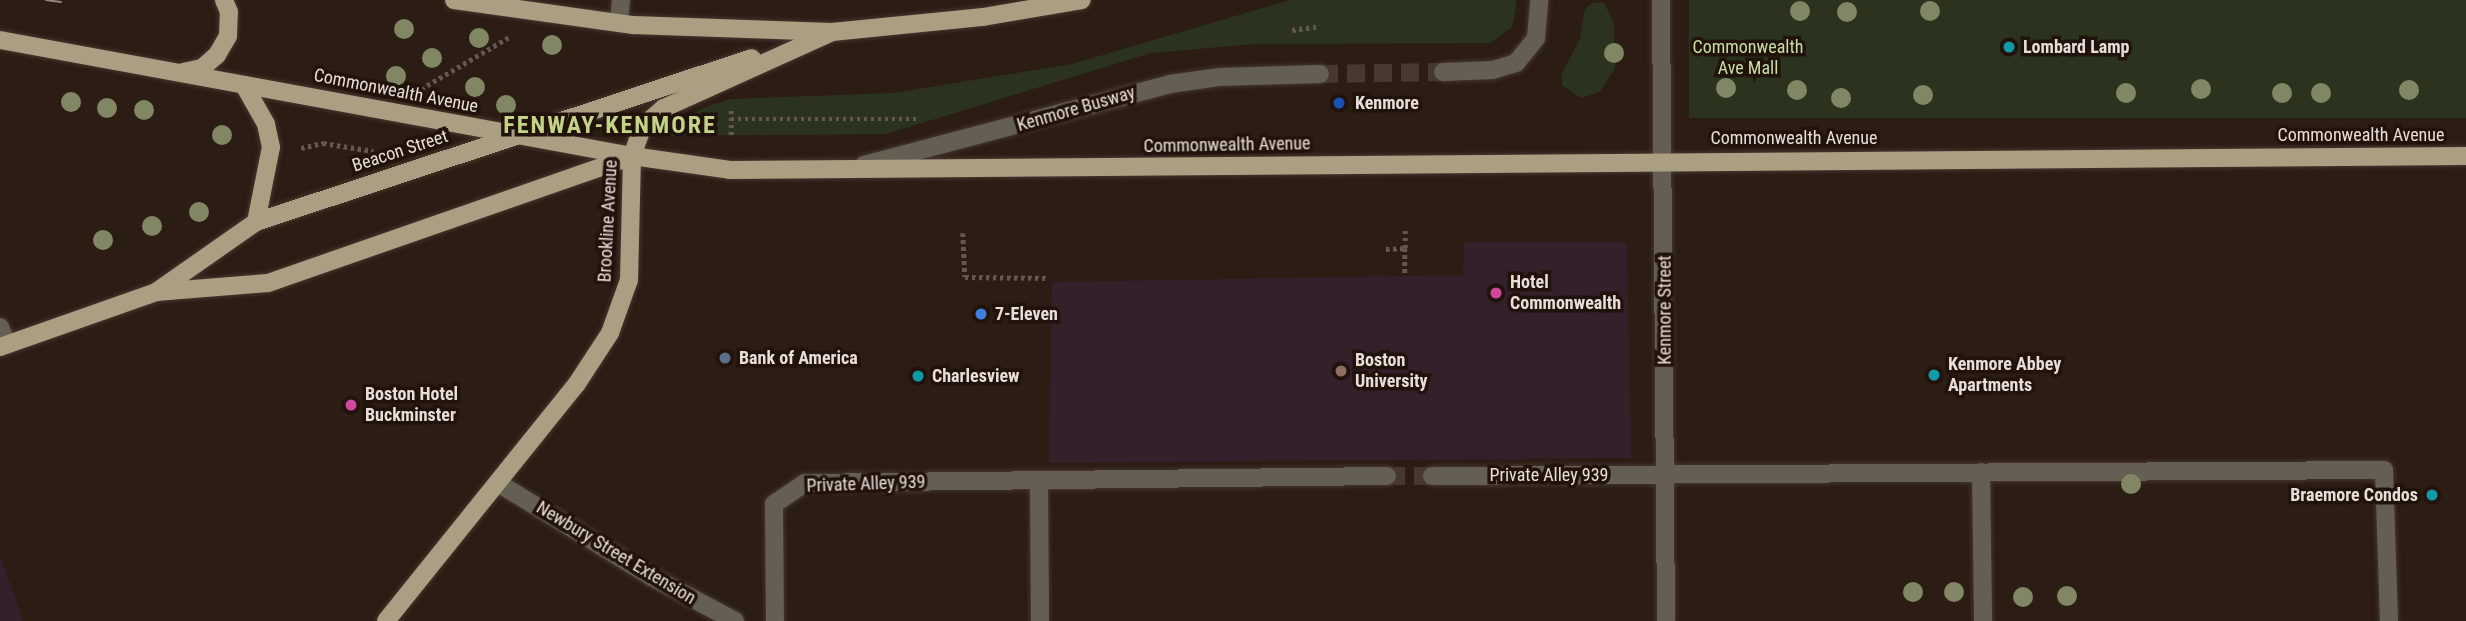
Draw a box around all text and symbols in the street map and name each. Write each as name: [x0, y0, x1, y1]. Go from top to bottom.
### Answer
place label: Lombard Lamp: [2023, 36, 2130, 58]
park label: Commonwealth Ave Mall: [1692, 37, 1804, 80]
marker: Lombard Lamp: [2001, 39, 2017, 55]
street label: Commonwealth Avenue: [312, 64, 480, 118]
street label: Kenmore Busway: [1015, 82, 1137, 136]
place label: Kenmore: [1355, 92, 1419, 114]
marker: Kenmore: [1329, 93, 1349, 113]
district label: FENWAY-KENMORE: [505, 112, 715, 140]
street label: Commonwealth Avenue: [2278, 124, 2444, 146]
street label: Beacon Street: [349, 125, 451, 177]
street label: Commonwealth Avenue: [1711, 127, 1877, 149]
street label: Commonwealth Avenue: [1143, 133, 1311, 157]
street label: Brookline Avenue: [594, 159, 622, 283]
street label: Kenmore Street: [1654, 255, 1676, 365]
place label: Hotel Commonwealth: [1510, 272, 1621, 314]
marker: Hotel Commonwealth: [1488, 285, 1504, 301]
place label: 7-Eleven: [995, 303, 1058, 325]
marker: 7-Eleven: [973, 306, 989, 322]
place label: Bank of America: [739, 347, 858, 369]
marker: Bank of America: [717, 350, 733, 366]
place label: Boston University: [1355, 350, 1427, 392]
place label: Kenmore Abbey Apartments: [1948, 354, 2061, 396]
marker: Boston University: [1333, 363, 1349, 379]
place label: Charlesview: [932, 365, 1020, 387]
marker: Kenmore Abbey Apartments: [1926, 367, 1942, 383]
marker: Charlesview: [910, 368, 926, 384]
place label: Boston Hotel Buckminster: [365, 384, 458, 426]
marker: Boston Hotel Buckminster: [343, 397, 359, 413]
street label: Private Alley 939: [1490, 464, 1608, 486]
street label: Private Alley 939: [806, 471, 926, 497]
place label: Braemore Condos: [2290, 484, 2418, 506]
marker: Braemore Condos: [2424, 487, 2440, 503]
street label: Newbury Street Extension: [532, 497, 700, 609]

